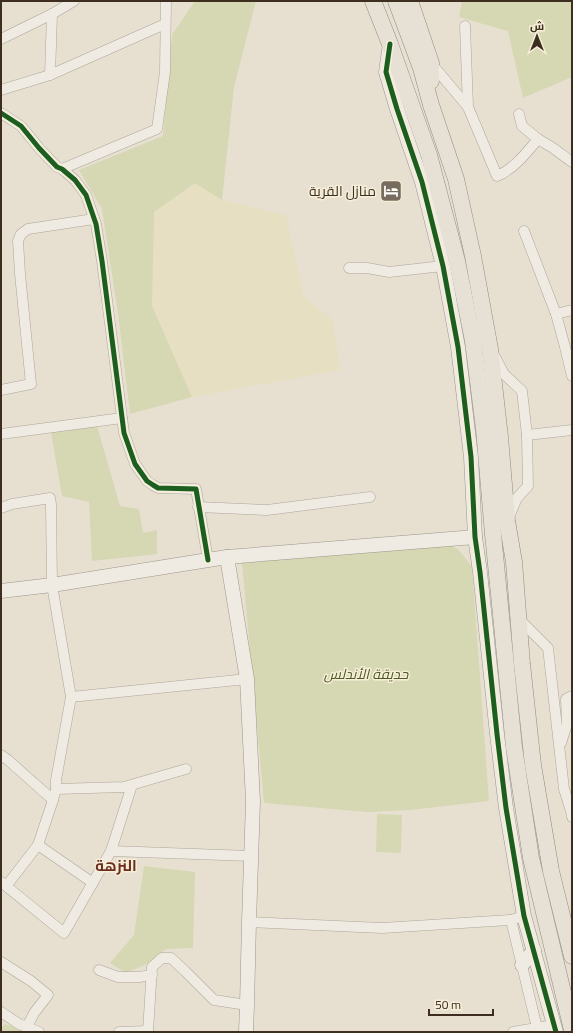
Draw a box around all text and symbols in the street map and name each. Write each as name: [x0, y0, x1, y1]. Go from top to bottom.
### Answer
north arrow: [517, 16, 557, 56]
text: ش: [530, 16, 544, 36]
place label: منازل القرية: [309, 178, 376, 204]
hotel icon: منازل القرية: [378, 178, 404, 204]
park label: حديقة الأندلس: [324, 661, 409, 687]
district label: النزهة: [95, 851, 137, 880]
scale bar: [429, 991, 493, 1017]
text: 50 m: [435, 993, 461, 1016]

